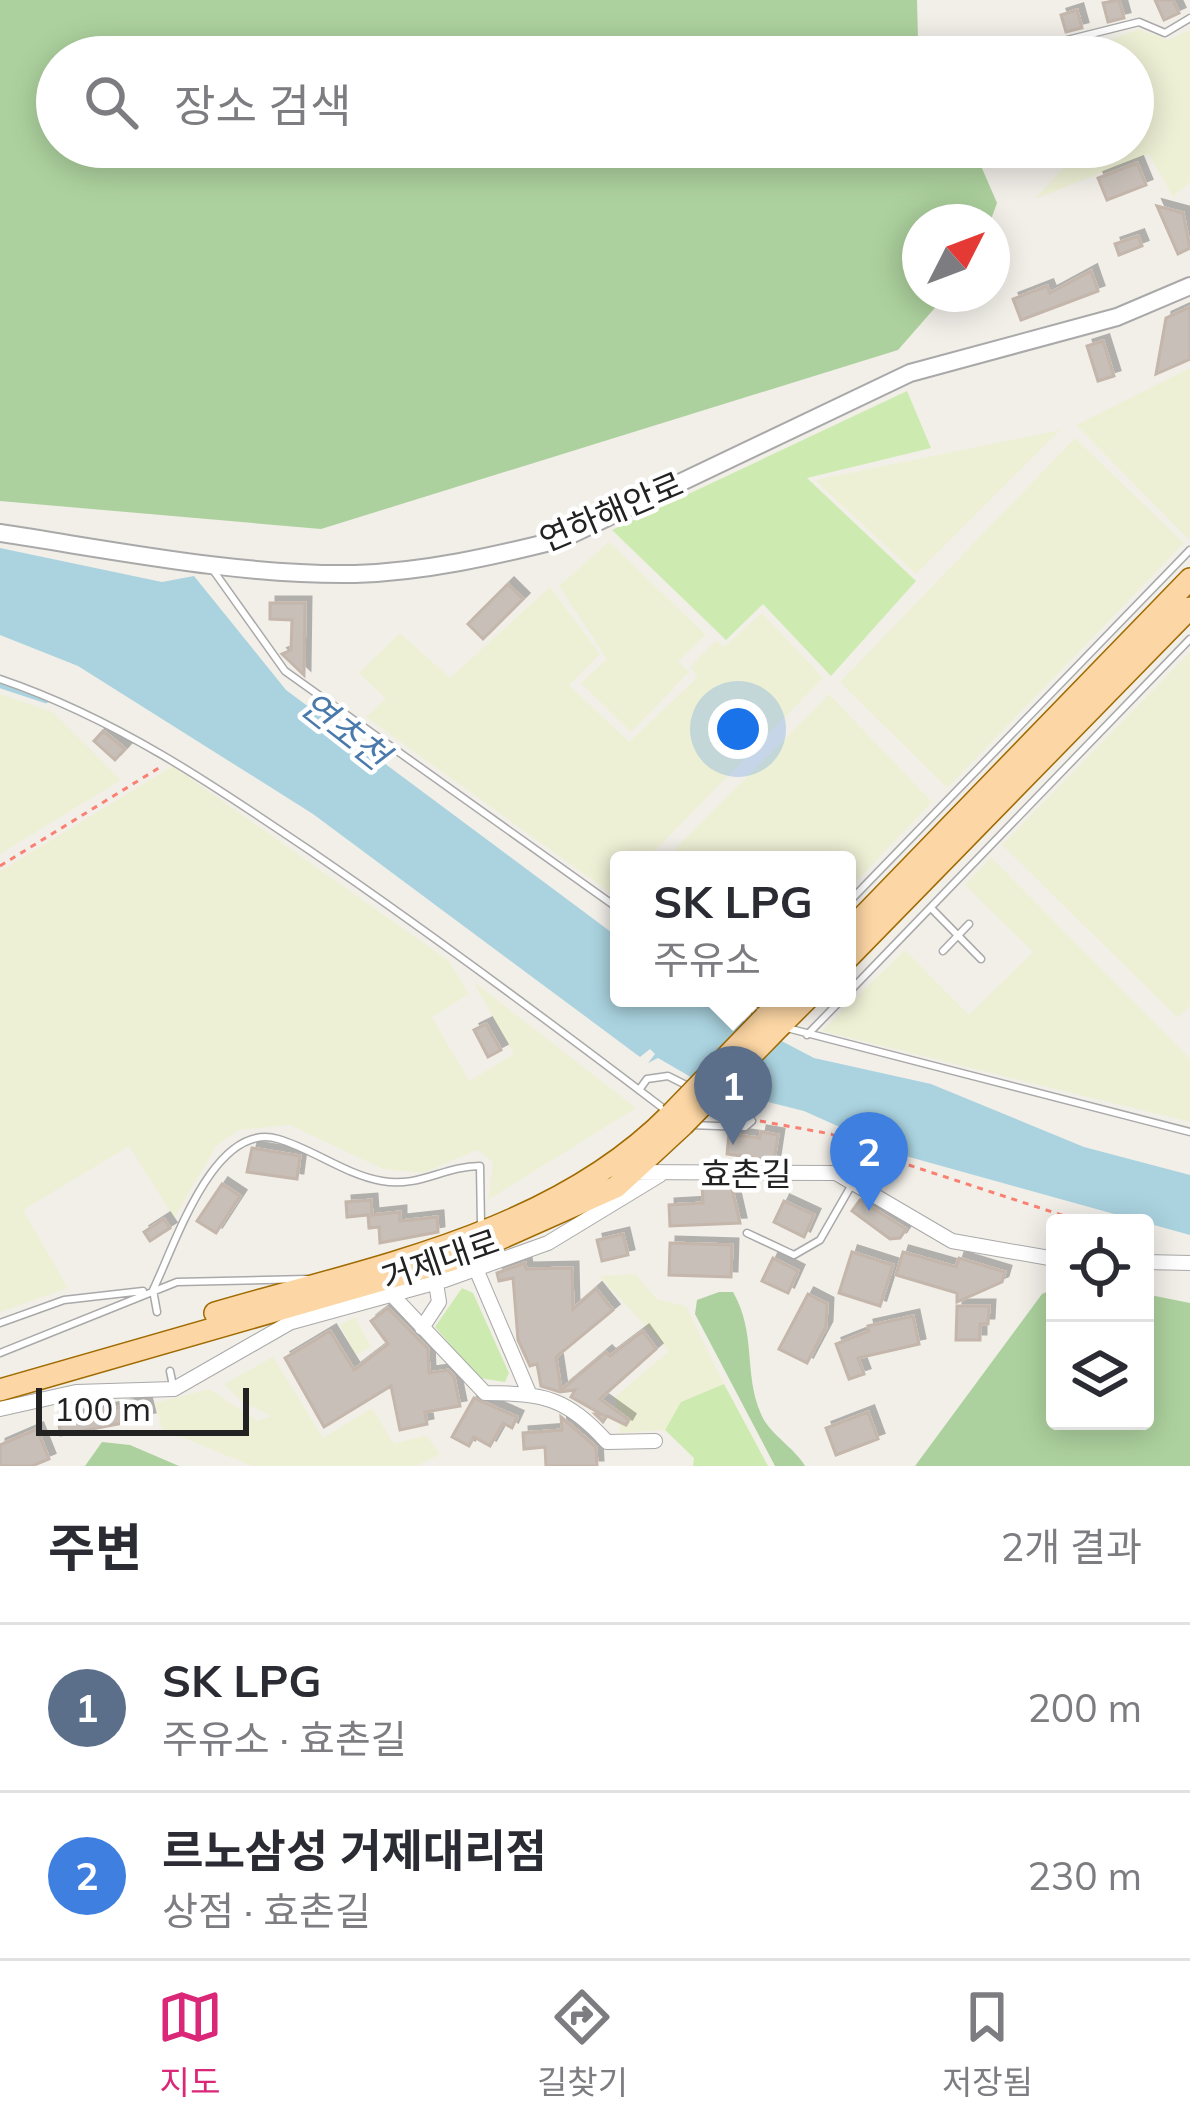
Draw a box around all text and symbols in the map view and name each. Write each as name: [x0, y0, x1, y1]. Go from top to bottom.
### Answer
search box: [36, 36, 1154, 168]
icon: search: [78, 69, 144, 135]
text: 장소 검색: [174, 77, 351, 133]
north arrow: [902, 204, 1010, 312]
street label: 연하해안로: [533, 462, 689, 560]
water label: 연초천: [292, 682, 401, 781]
your location: [708, 699, 768, 759]
popup: [610, 851, 856, 1007]
text: SK LPG: [653, 873, 813, 929]
text: 주유소: [653, 935, 761, 984]
pin: 1: [694, 1046, 772, 1145]
pin: 2: [830, 1112, 908, 1211]
street label: 효촌길: [700, 1153, 792, 1194]
map controls: [1046, 1214, 1154, 1430]
button: locate: [1046, 1214, 1154, 1322]
street label: 거제대로: [376, 1220, 504, 1298]
button: layers: [1046, 1322, 1154, 1430]
scale bar: [36, 1382, 249, 1435]
text: 100 m: [54, 1388, 151, 1429]
text: 주변: [48, 1515, 142, 1579]
text: 2개 결과: [1001, 1522, 1142, 1571]
text: SK LPG: [162, 1652, 322, 1708]
text: 1: [75, 1683, 99, 1732]
text: 200 m: [1027, 1683, 1142, 1732]
text: 주유소 · 효촌길: [162, 1714, 407, 1763]
text: 르노삼성 거제대리점: [162, 1822, 547, 1878]
text: 2: [75, 1851, 99, 1900]
text: 230 m: [1027, 1851, 1142, 1900]
text: 상점 · 효촌길: [162, 1886, 371, 1935]
tab: 지도: [157, 1984, 223, 2104]
tab: 길찾기: [537, 1984, 628, 2104]
tab: 저장됨: [942, 1984, 1033, 2104]

